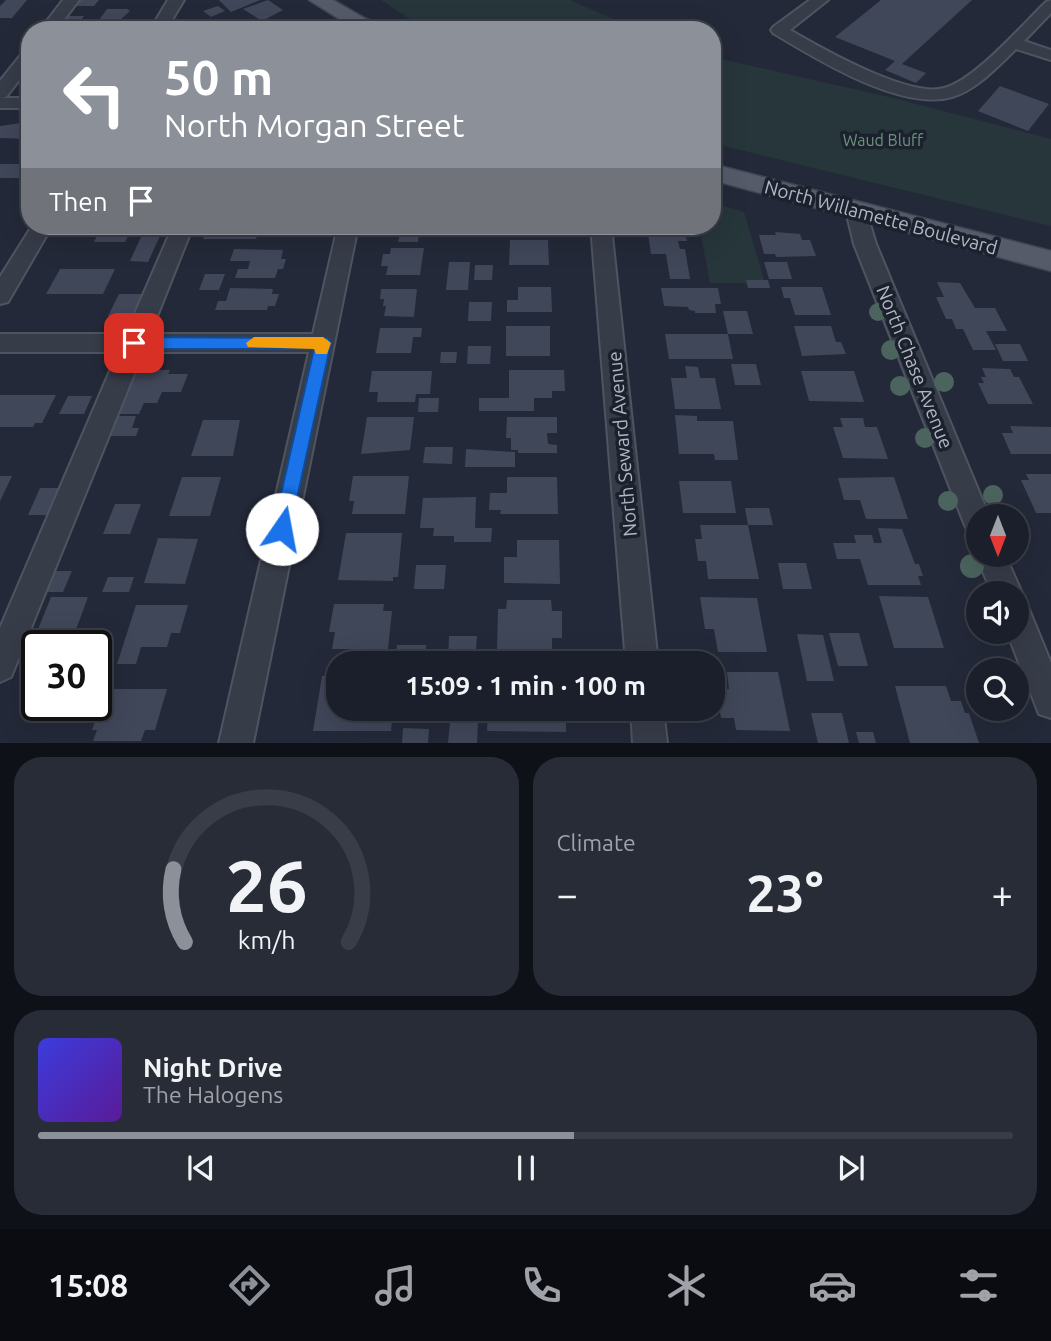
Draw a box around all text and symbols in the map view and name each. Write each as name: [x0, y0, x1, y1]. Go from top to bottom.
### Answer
icon: left: [49, 49, 140, 140]
text: 50 m: [164, 49, 273, 104]
text: North Morgan Street: [164, 107, 464, 143]
park label: Waud Bluff: [843, 131, 924, 149]
street label: North Willamette Boulevard: [762, 175, 1000, 259]
icon: arrive: [122, 182, 160, 220]
text: Then: [49, 187, 108, 216]
street label: North Chase Avenue: [872, 282, 958, 452]
pin: [104, 313, 164, 373]
icon: arrive: [115, 324, 153, 362]
street label: North Seward Avenue: [603, 350, 641, 538]
position arrow: [245, 492, 319, 566]
north arrow: [966, 504, 1029, 567]
map controls: [966, 504, 1029, 721]
button: sound: [966, 581, 1029, 644]
speed limit sign: 30: [21, 630, 112, 721]
button: search: [966, 658, 1029, 721]
text: 15:09 · 1 min · 100 m: [405, 671, 646, 700]
text: Climate: [557, 830, 636, 855]
text: 26: [225, 845, 307, 927]
text: 23°: [746, 864, 823, 922]
text: −: [557, 873, 578, 915]
text: +: [992, 873, 1013, 915]
text: km/h: [237, 926, 295, 954]
text: Night Drive: [143, 1053, 283, 1082]
text: The Halogens: [143, 1082, 283, 1107]
icon: previous: [182, 1149, 220, 1187]
icon: pause: [507, 1149, 545, 1187]
icon: next: [832, 1149, 870, 1187]
icon: directions: [225, 1261, 274, 1310]
icon: music: [371, 1261, 420, 1310]
icon: phone: [517, 1261, 566, 1310]
icon: climate: [662, 1261, 711, 1310]
icon: car: [808, 1261, 857, 1310]
icon: filters: [954, 1261, 1003, 1310]
text: 15:08: [48, 1267, 128, 1303]

